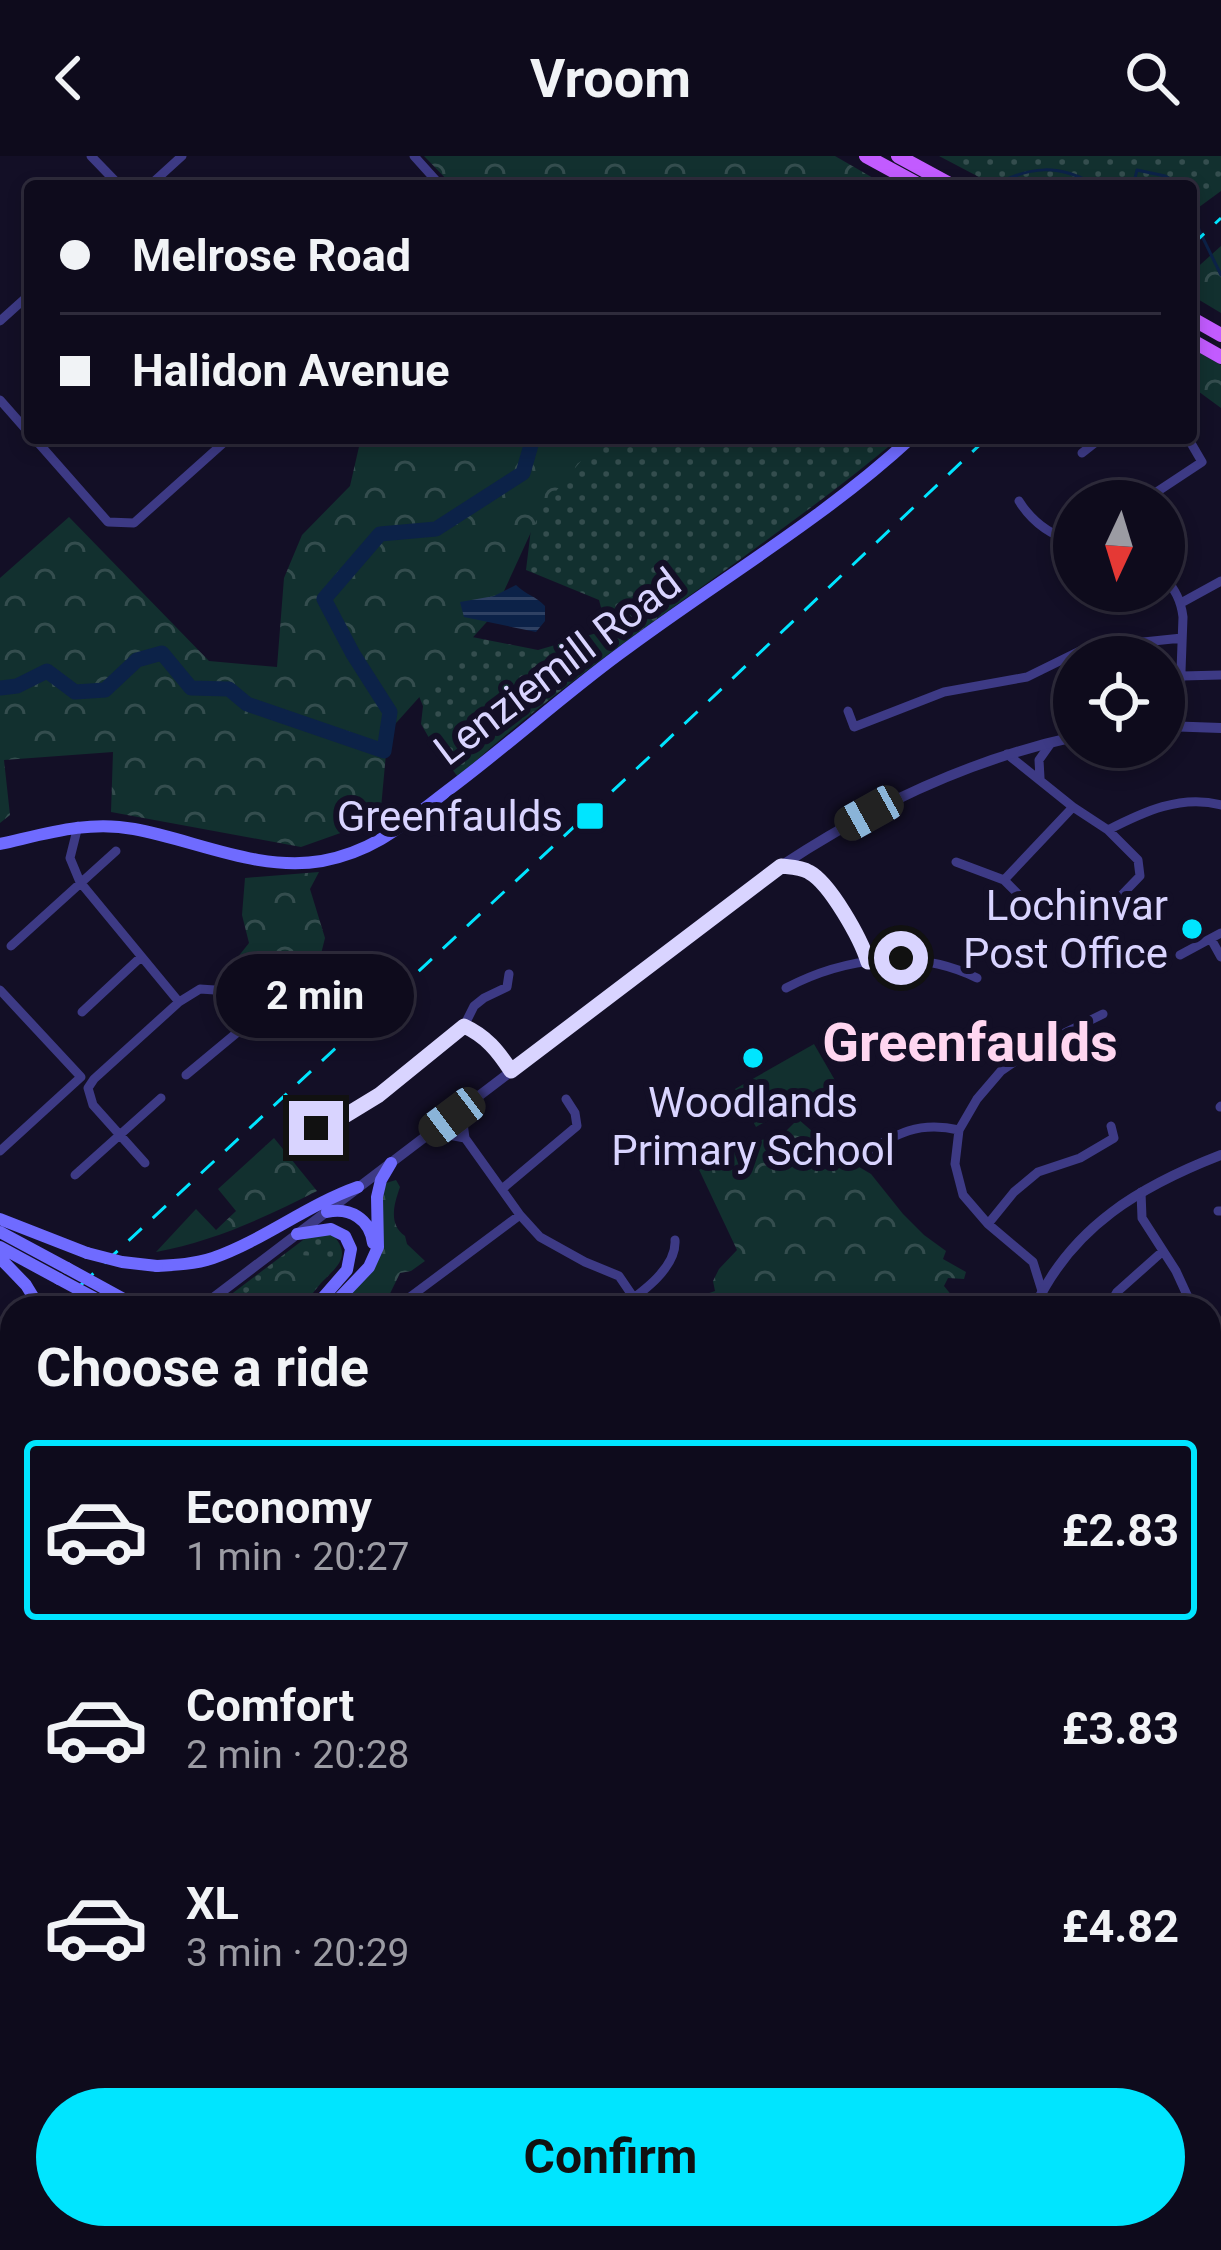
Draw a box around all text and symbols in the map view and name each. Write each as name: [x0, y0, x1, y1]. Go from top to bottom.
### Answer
icon: back: [36, 45, 102, 111]
icon: search: [1119, 45, 1185, 111]
text: Vroom: [530, 47, 691, 110]
text: Melrose Road: [132, 229, 411, 282]
text: Halidon Avenue: [132, 344, 449, 397]
north arrow: [1053, 480, 1185, 612]
map controls: [1053, 480, 1185, 768]
street label: Lenziemill Road: [424, 558, 690, 775]
button: locate: [1053, 636, 1185, 768]
car: [829, 780, 909, 846]
place label: Greenfaulds: [337, 792, 563, 841]
marker: Greenfaulds: [574, 800, 606, 832]
place label: Lochinvar Post Office: [963, 881, 1168, 978]
marker: Lochinvar Post Office: [1179, 916, 1205, 942]
route start: [874, 931, 928, 985]
callout: 2 min: [217, 954, 415, 1038]
text: 2 min: [266, 973, 364, 1019]
district label: Greenfaulds: [822, 1011, 1118, 1074]
marker: Woodlands Primary School: [740, 1045, 766, 1071]
place label: Woodlands Primary School: [611, 1078, 895, 1175]
car: [412, 1081, 492, 1153]
route end: [289, 1101, 343, 1155]
text: Choose a ride: [36, 1336, 369, 1399]
icon: car: [42, 1476, 150, 1584]
text: Economy: [186, 1481, 372, 1534]
text: £2.83: [1062, 1504, 1179, 1557]
text: 1 min · 20:27: [186, 1534, 409, 1580]
icon: car: [42, 1674, 150, 1782]
text: Comfort: [186, 1679, 354, 1732]
text: £3.83: [1062, 1702, 1179, 1755]
text: 2 min · 20:28: [186, 1732, 409, 1778]
icon: car: [42, 1872, 150, 1980]
text: XL: [186, 1877, 239, 1930]
text: £4.82: [1062, 1900, 1179, 1953]
text: 3 min · 20:29: [186, 1930, 409, 1976]
button: Confirm: [36, 2088, 1185, 2226]

